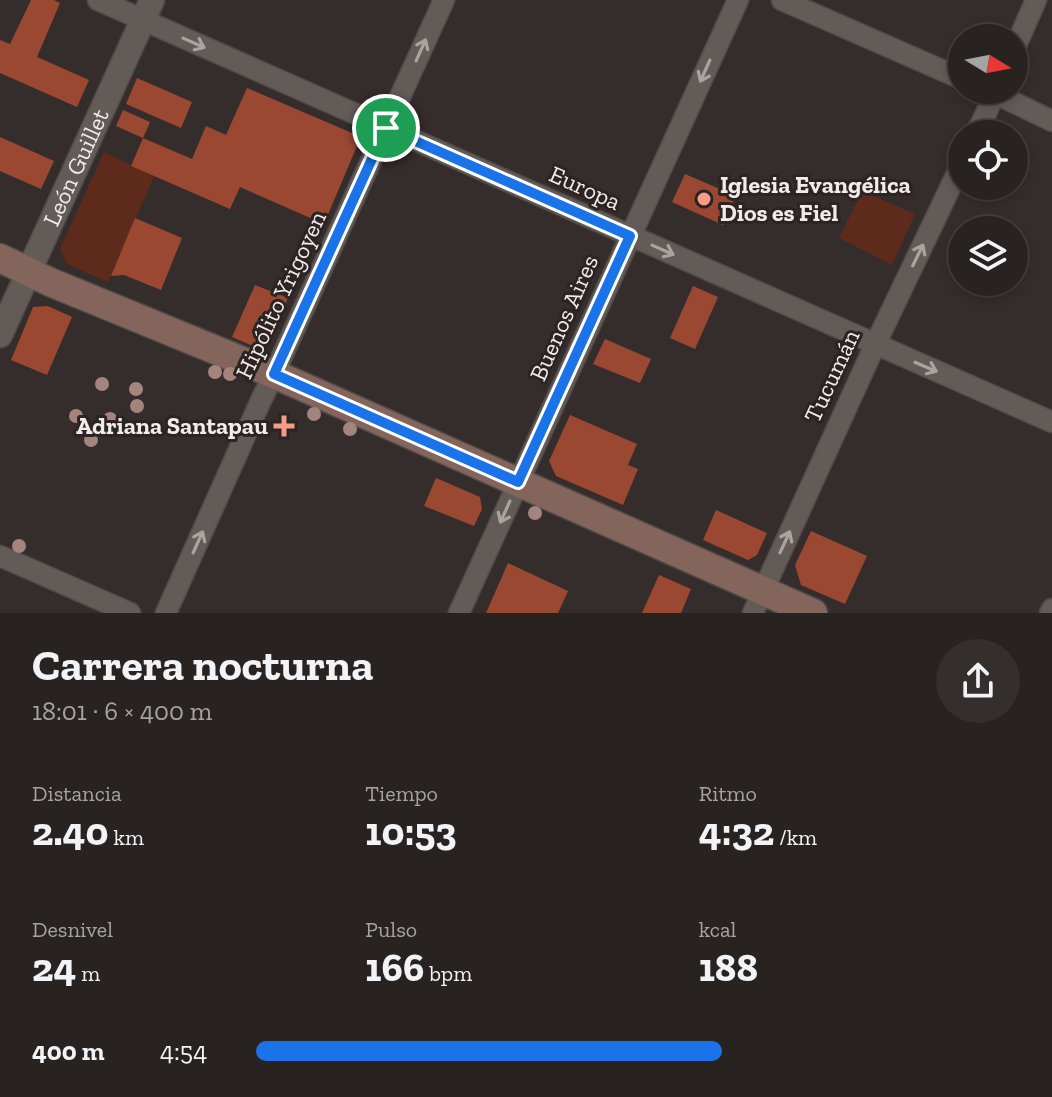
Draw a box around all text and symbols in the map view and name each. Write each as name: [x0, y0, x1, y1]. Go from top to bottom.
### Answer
north arrow: [948, 24, 1028, 104]
map controls: [948, 24, 1028, 296]
one-way arrow: [182, 37, 206, 52]
one-way arrow: [414, 39, 429, 63]
one-way arrow: [697, 59, 712, 83]
pin: [352, 94, 420, 162]
street label: León Guillet: [36, 104, 115, 230]
icon: arrive: [364, 106, 408, 150]
button: locate: [948, 120, 1028, 200]
street label: Europa: [545, 159, 626, 216]
place label: Iglesia Evangélica Dios es Fiel: [720, 170, 911, 227]
marker: Iglesia Evangélica Dios es Fiel: [695, 190, 713, 208]
street label: Hipólito Yrigoyen: [229, 206, 332, 383]
button: layers: [948, 216, 1028, 296]
one-way arrow: [650, 244, 674, 259]
one-way arrow: [911, 244, 926, 268]
street label: Buenos Aires: [523, 250, 604, 385]
street label: Tucumán: [797, 325, 866, 427]
one-way arrow: [913, 361, 938, 376]
place label: Adriana Santapau: [76, 411, 268, 440]
marker: Adriana Santapau: [275, 417, 293, 435]
one-way arrow: [497, 499, 512, 523]
one-way arrow: [191, 530, 206, 555]
one-way arrow: [778, 530, 793, 554]
text: Carrera nocturna: [32, 638, 373, 691]
button: share: [936, 639, 1020, 723]
text: 18:01 · 6 × 400 m: [32, 695, 212, 727]
text: Distancia: [32, 780, 122, 807]
text: Tiempo: [365, 780, 438, 807]
text: Ritmo: [699, 780, 757, 807]
text: 2.40: [32, 807, 108, 855]
text: 10:53: [365, 807, 457, 855]
text: 4:32: [699, 807, 774, 855]
text: km: [108, 824, 144, 851]
text: /km: [774, 824, 817, 851]
text: Desnivel: [32, 916, 113, 943]
text: Pulso: [365, 916, 417, 943]
text: kcal: [699, 916, 736, 943]
text: 24: [32, 943, 76, 991]
text: 166: [365, 943, 424, 991]
text: 188: [699, 943, 758, 991]
text: m: [76, 960, 100, 987]
text: bpm: [424, 960, 472, 987]
text: 400 m: [32, 1035, 104, 1067]
text: 4:54: [160, 1035, 207, 1067]

